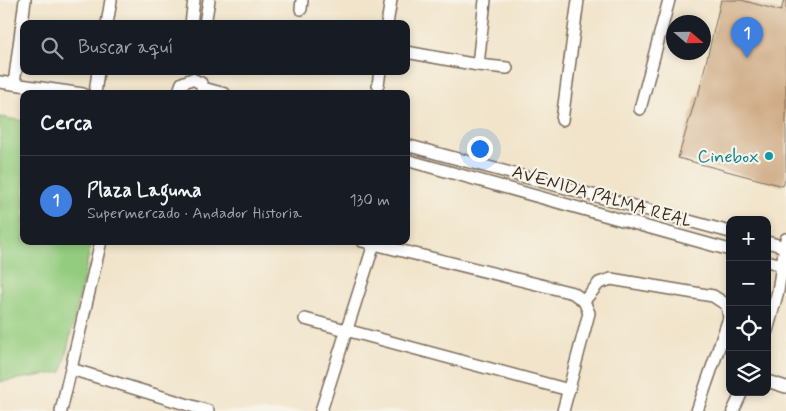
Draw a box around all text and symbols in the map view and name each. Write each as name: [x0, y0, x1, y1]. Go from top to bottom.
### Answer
north arrow: [666, 15, 711, 60]
pin: 1: [731, 17, 763, 58]
search box: [20, 20, 410, 75]
icon: search: [38, 34, 66, 62]
text: Buscar aquí: [78, 35, 173, 60]
text: Cerca: [40, 109, 93, 137]
your location: [467, 136, 493, 162]
place label: Cinebox: [697, 145, 759, 169]
marker: Cinebox: [763, 150, 775, 162]
street label: AVENIDA PALMA REAL: [509, 160, 694, 234]
text: Plaza Laguna: [87, 178, 201, 203]
text: 1: [52, 190, 60, 211]
text: 130 m: [349, 190, 390, 211]
text: Supermercado · Andador Historia: [87, 203, 302, 224]
map controls: [726, 216, 771, 396]
button: +: [726, 216, 771, 261]
button: −: [726, 261, 771, 306]
button: locate: [726, 306, 771, 351]
button: layers: [726, 351, 771, 396]

